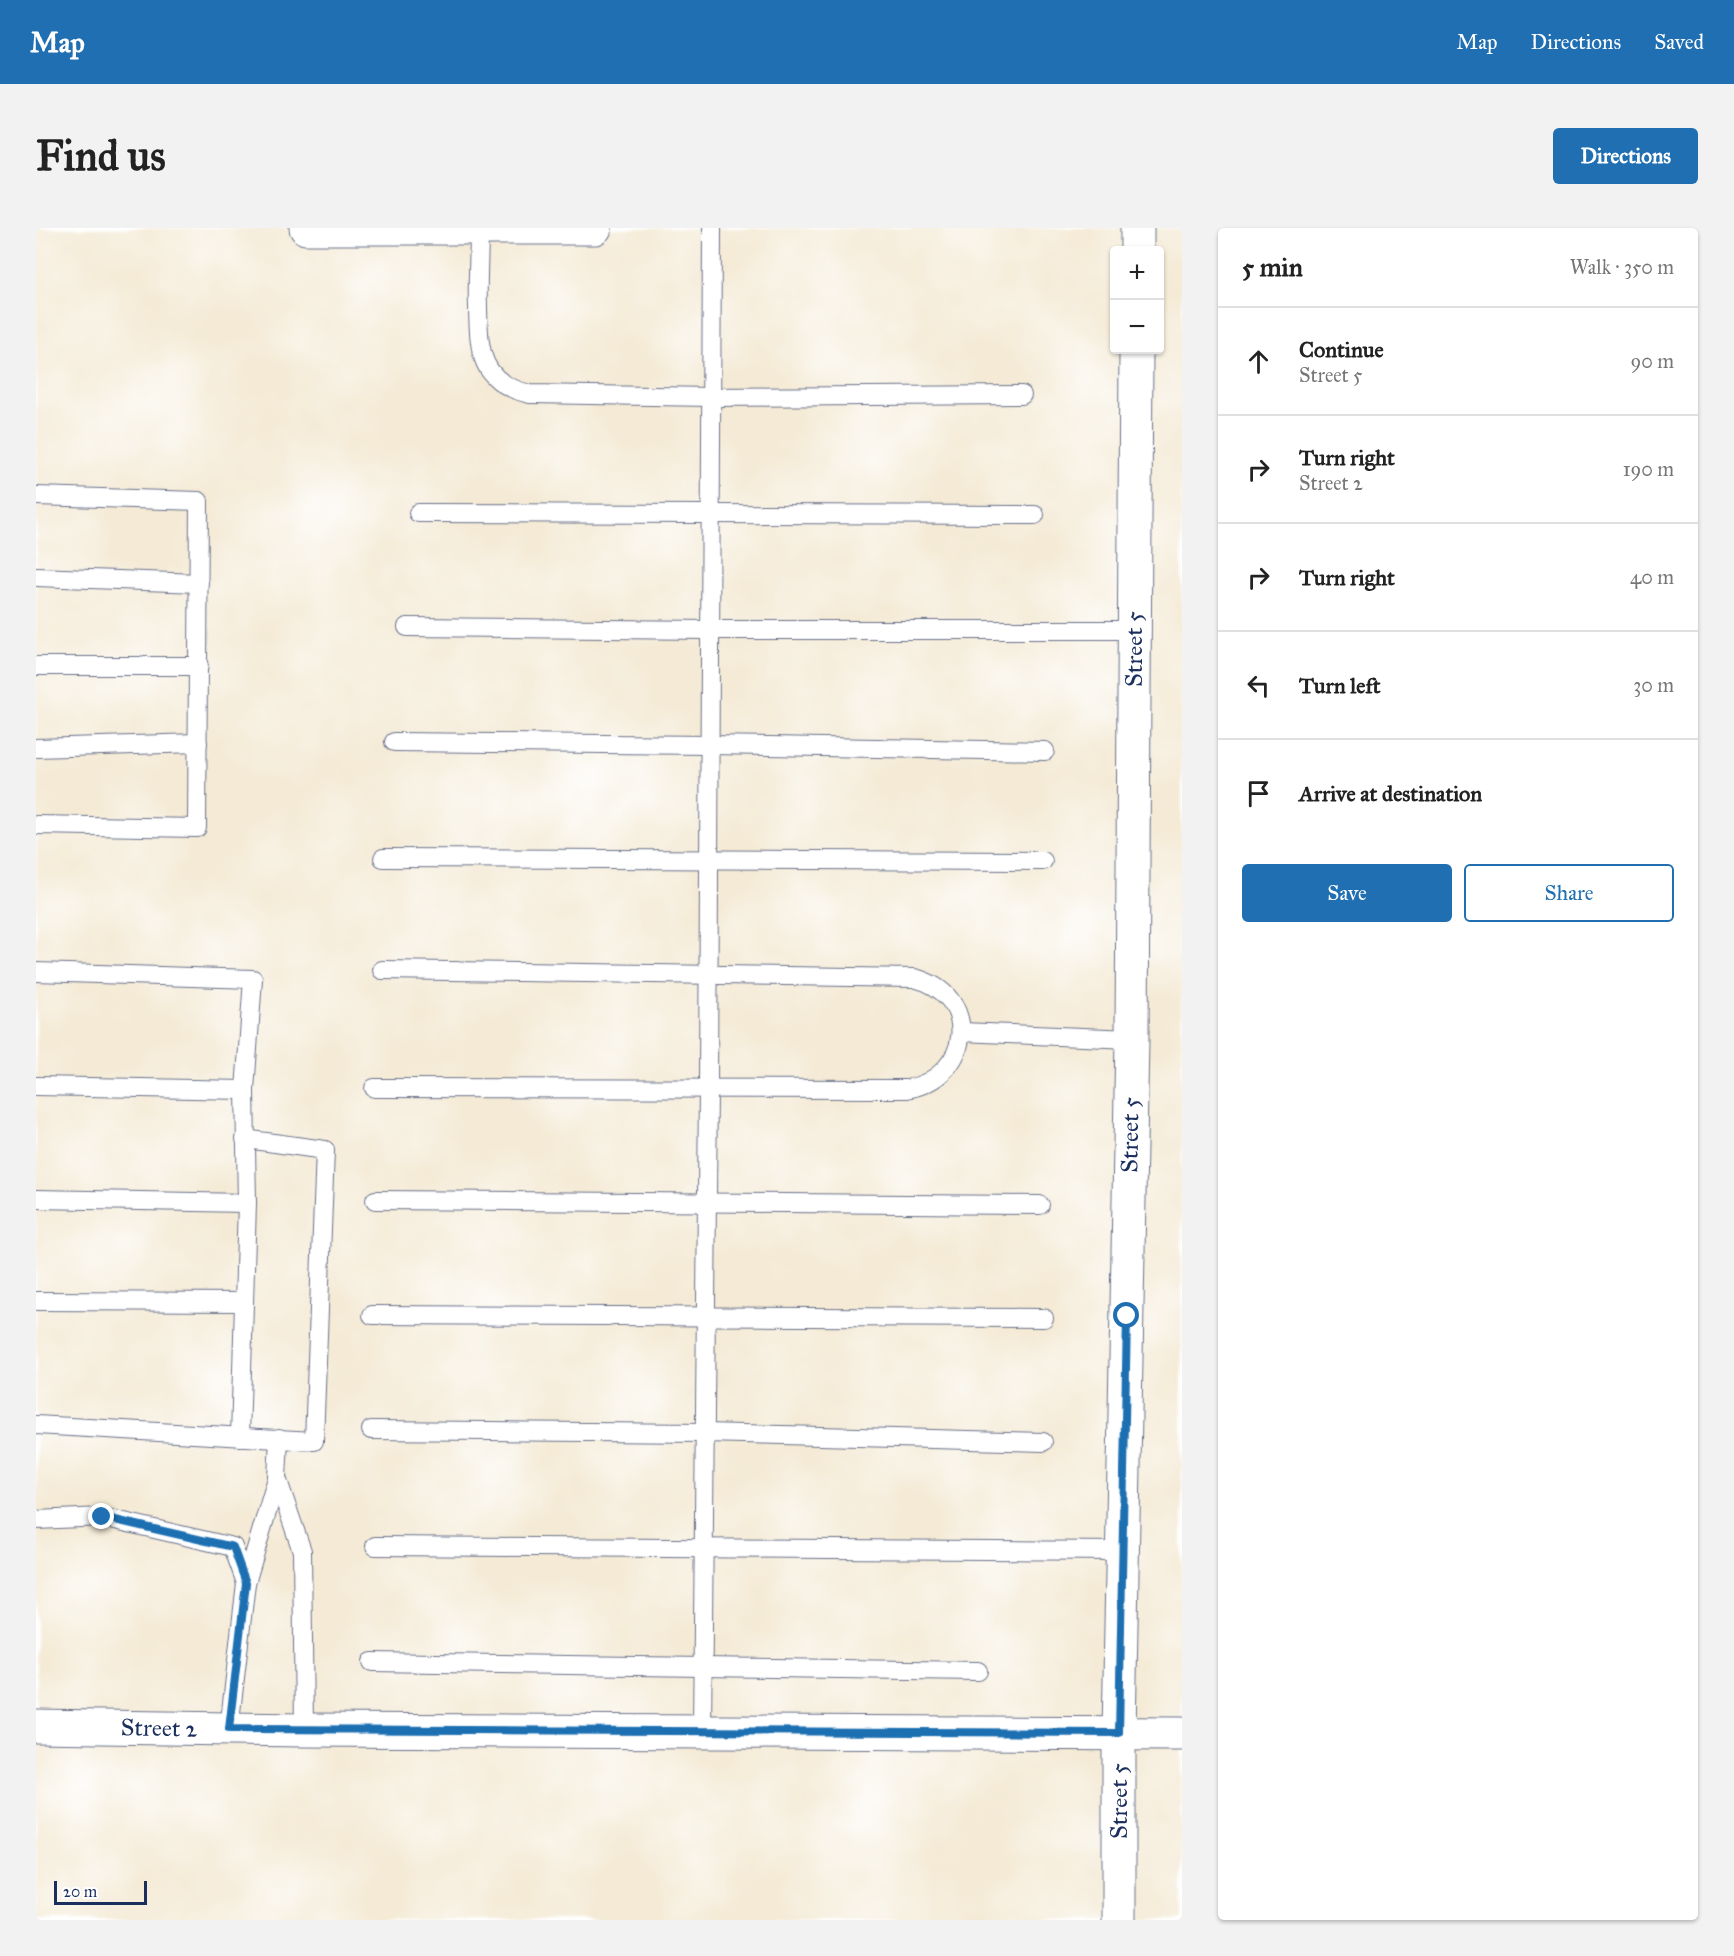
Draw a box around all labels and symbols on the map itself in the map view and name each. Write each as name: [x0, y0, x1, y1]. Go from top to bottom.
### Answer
street label: Street 5: [1119, 611, 1149, 687]
street label: Street 5: [1114, 1097, 1146, 1173]
route start: [1113, 1302, 1139, 1328]
route end: [88, 1503, 114, 1529]
street label: Street 2: [120, 1712, 198, 1744]
street label: Street 5: [1104, 1763, 1134, 1839]
scale bar: [54, 1878, 147, 1906]

